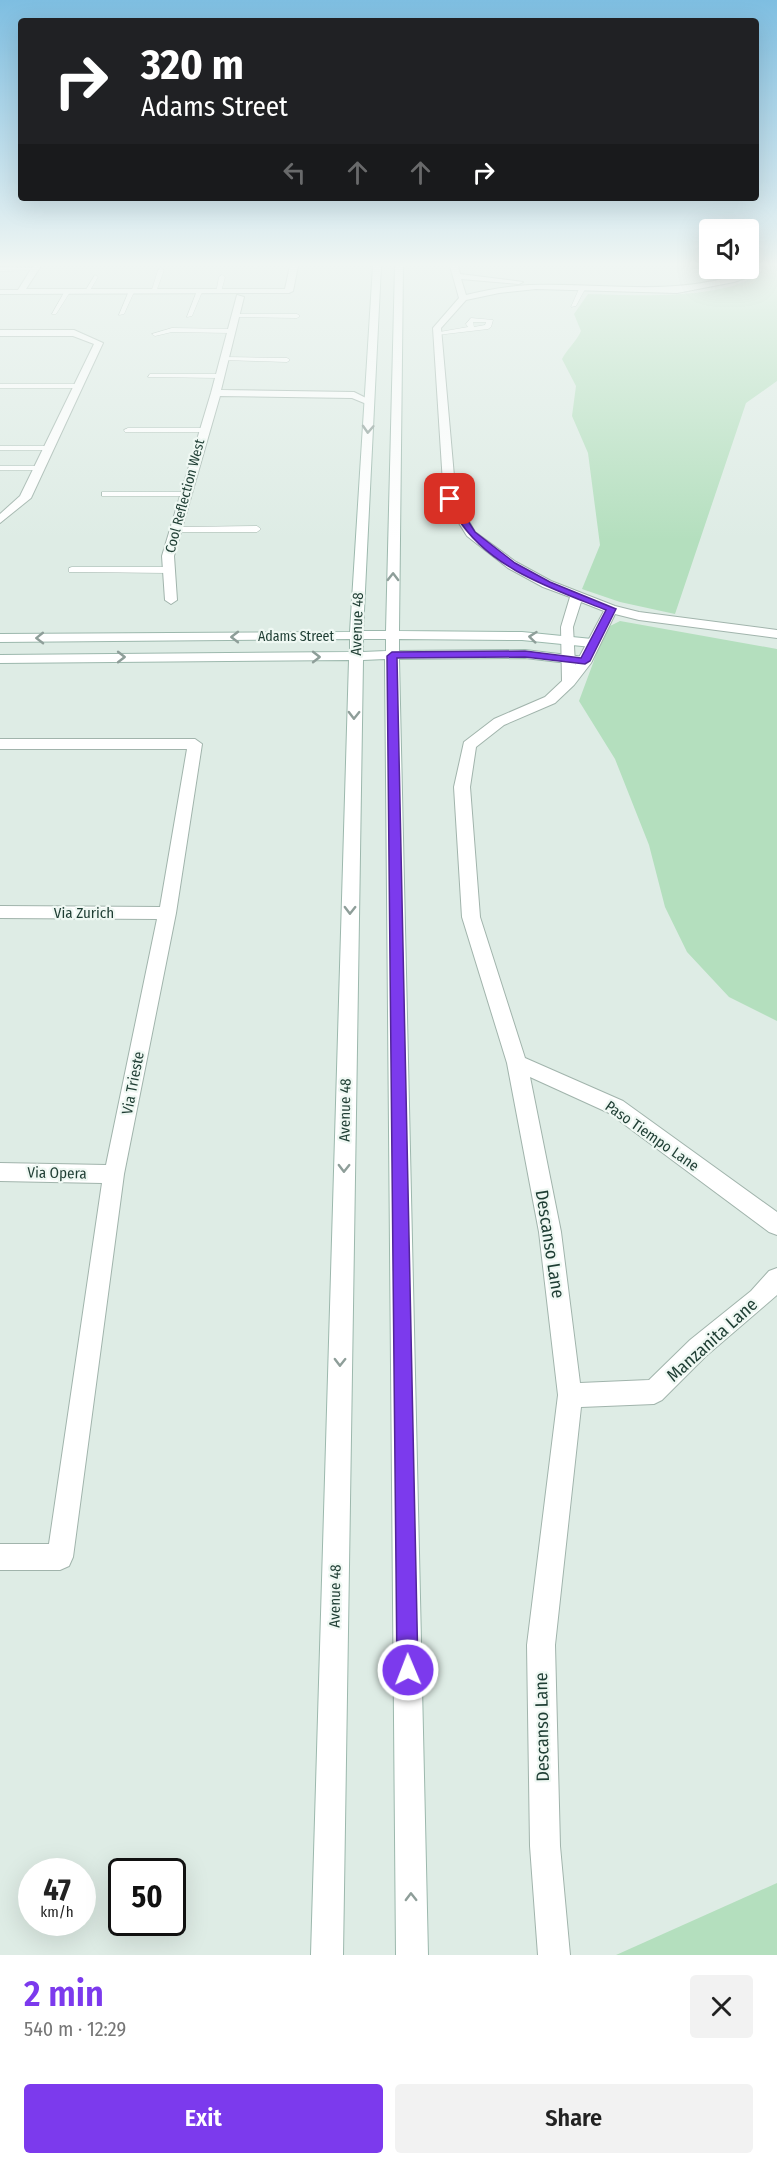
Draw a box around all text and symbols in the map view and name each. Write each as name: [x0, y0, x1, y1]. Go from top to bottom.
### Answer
text: 320 m: [141, 40, 244, 90]
icon: right: [42, 42, 120, 120]
text: Adams Street: [141, 91, 288, 123]
icon: left: [278, 156, 311, 189]
icon: ahead: [341, 156, 374, 189]
icon: ahead: [404, 156, 437, 189]
icon: right: [467, 156, 500, 189]
map controls: [699, 219, 759, 279]
button: sound: [699, 219, 759, 279]
one-way arrow: [361, 425, 374, 434]
street label: Cool Reflection West: [162, 437, 209, 555]
pin: [424, 473, 475, 524]
icon: arrive: [433, 482, 466, 515]
one-way arrow: [387, 572, 400, 581]
street label: Avenue 48: [347, 592, 367, 656]
street label: Adams Street: [258, 628, 335, 645]
one-way arrow: [35, 631, 44, 644]
one-way arrow: [230, 631, 239, 643]
one-way arrow: [529, 631, 538, 644]
one-way arrow: [117, 651, 126, 663]
one-way arrow: [312, 651, 321, 663]
one-way arrow: [348, 710, 360, 719]
street label: Via Zurich: [54, 904, 114, 922]
one-way arrow: [344, 905, 356, 914]
street label: Via Trieste: [118, 1050, 148, 1116]
street label: Avenue 48: [335, 1078, 355, 1142]
street label: Paso Tiempo Lane: [602, 1097, 702, 1175]
street label: Via Opera: [27, 1163, 87, 1183]
one-way arrow: [338, 1163, 350, 1172]
street label: Descanso Lane: [531, 1188, 569, 1300]
street label: Manzanita Lane: [662, 1293, 762, 1387]
one-way arrow: [334, 1358, 346, 1367]
street label: Avenue 48: [325, 1564, 345, 1628]
position arrow: [376, 1638, 440, 1702]
street label: Descanso Lane: [530, 1672, 554, 1782]
speed limit sign: 50: [108, 1858, 186, 1936]
text: 47: [43, 1872, 71, 1908]
one-way arrow: [405, 1892, 417, 1901]
text: km/h: [40, 1903, 74, 1921]
text: 2 min: [24, 1972, 104, 2016]
button: close: [690, 1975, 753, 2038]
text: 540 m · 12:29: [24, 2017, 126, 2041]
button: Exit: [24, 2084, 383, 2153]
button: Share: [395, 2084, 753, 2153]

